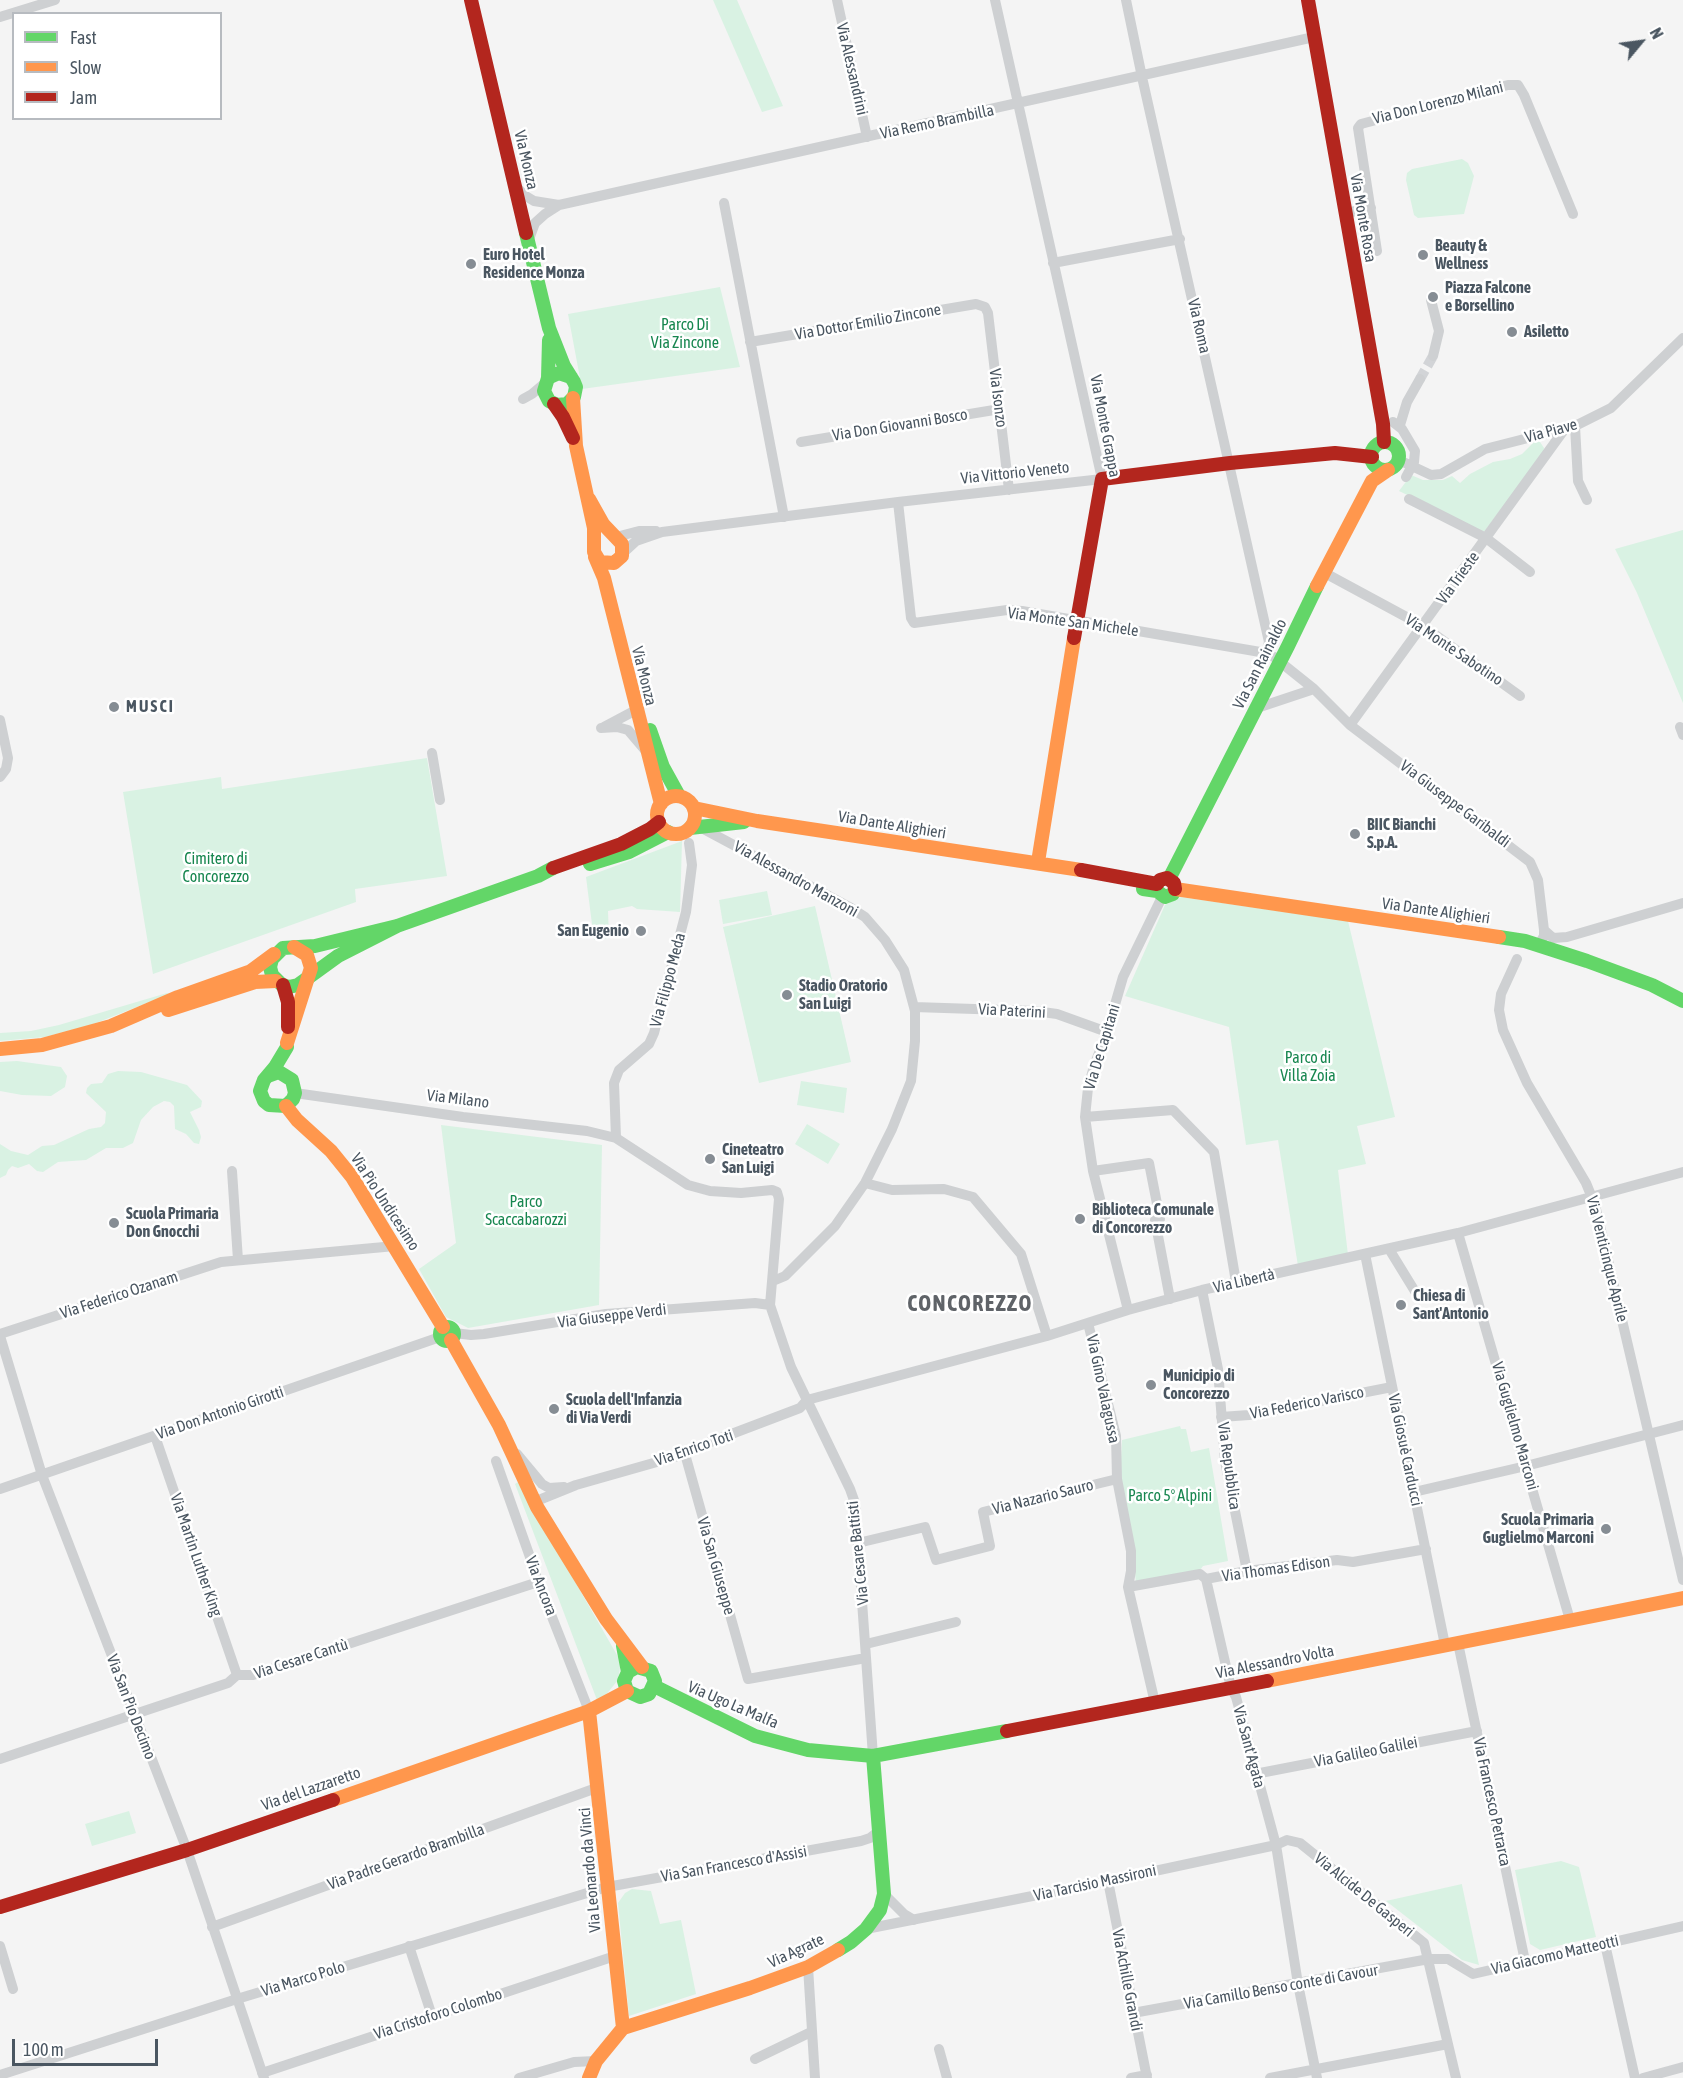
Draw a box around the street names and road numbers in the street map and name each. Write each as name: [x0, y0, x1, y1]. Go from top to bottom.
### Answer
street label: Via Alessandrini: [832, 21, 872, 117]
street label: Via Don Lorenzo Milani: [1371, 77, 1505, 129]
street label: Via Remo Brambilla: [878, 101, 996, 143]
street label: Via Monza: [510, 128, 542, 192]
street label: Via Monte Rosa: [1346, 172, 1380, 264]
street label: Via Roma: [1183, 297, 1215, 355]
street label: Via Dottor Emilio Zincone: [794, 300, 942, 344]
street label: Via Isonzo: [985, 367, 1011, 429]
street label: Via Monte Grappa: [1086, 373, 1124, 479]
street label: Via Don Giovanni Bosco: [831, 405, 969, 445]
street label: Via Piave: [1523, 415, 1579, 447]
street label: Via Vittorio Veneto: [960, 458, 1070, 488]
street label: Via Trieste: [1433, 548, 1483, 608]
street label: Via Monte San Michele: [1006, 603, 1140, 641]
street label: Via Monte Sabotino: [1401, 610, 1507, 690]
street label: Via San Rainaldo: [1229, 616, 1291, 712]
street label: Via Monza: [627, 644, 661, 708]
street label: Via Giuseppe Garibaldi: [1396, 756, 1514, 852]
street label: Via Dante Alighieri: [837, 807, 947, 843]
street label: Via Alessandro Manzoni: [730, 837, 862, 921]
street label: Via Dante Alighieri: [1381, 894, 1491, 928]
street label: Via Filippo Meda: [646, 931, 690, 1029]
street label: Via Paterini: [978, 1000, 1046, 1022]
street label: Via De Capitani: [1080, 1002, 1124, 1092]
street label: Via Milano: [426, 1086, 490, 1112]
street label: Via Pio Undicesimo: [346, 1150, 424, 1254]
street label: Via Venticinque Aprile: [1582, 1194, 1632, 1324]
street label: Via Libertà: [1211, 1265, 1277, 1297]
street label: Via Federico Ozanam: [58, 1267, 180, 1323]
street label: Via Giuseppe Verdi: [557, 1300, 667, 1332]
street label: Via Gino Valagussa: [1082, 1333, 1124, 1445]
street label: Via Guglielmo Marconi: [1487, 1360, 1543, 1492]
street label: Via Don Antonio Girotti: [154, 1382, 286, 1444]
street label: Via Federico Varisco: [1248, 1383, 1366, 1423]
street label: Via Giosuè Carducci: [1384, 1392, 1426, 1508]
street label: Via Repubblica: [1213, 1421, 1245, 1511]
street label: Via Enrico Toti: [652, 1426, 736, 1470]
street label: Via Nazario Sauro: [990, 1475, 1096, 1519]
street label: Via Martin Luther King: [166, 1491, 226, 1619]
street label: Via Cesare Battisti: [843, 1500, 873, 1606]
street label: Via San Giuseppe: [693, 1515, 739, 1617]
street label: Via Thomas Edison: [1221, 1552, 1331, 1586]
street label: Via Ancora: [521, 1554, 561, 1618]
street label: Via Cesare Cantù: [252, 1635, 350, 1683]
street label: Via Alessandro Volta: [1214, 1641, 1336, 1683]
street label: Via San Pio Decimo: [102, 1652, 160, 1762]
street label: Via Ugo La Malfa: [685, 1677, 781, 1733]
street label: Via Sant'Agata: [1229, 1704, 1269, 1790]
street label: Via Galileo Galilei: [1313, 1733, 1419, 1771]
street label: Via Francesco Petrarca: [1469, 1736, 1515, 1868]
street label: Via del Lazzaretto: [259, 1763, 363, 1815]
street label: Via Leonardo da Vinci: [575, 1807, 605, 1933]
street label: Via Padre Gerardo Brambilla: [325, 1820, 487, 1894]
street label: Via San Francesco d'Assisi: [660, 1842, 808, 1886]
street label: Via Alcide De Gasperi: [1310, 1849, 1418, 1941]
street label: Via Tarcisio Massironi: [1032, 1861, 1158, 1905]
street label: Via Achille Grandi: [1108, 1927, 1146, 2033]
street label: Via Agrate: [765, 1930, 827, 1972]
street label: Via Giacomo Matteotti: [1489, 1931, 1621, 1979]
street label: Via Marco Polo: [259, 1957, 347, 2001]
street label: Via Camillo Benso conte di Cavour: [1183, 1960, 1379, 2014]
street label: Via Cristoforo Colombo: [371, 1984, 505, 2044]

